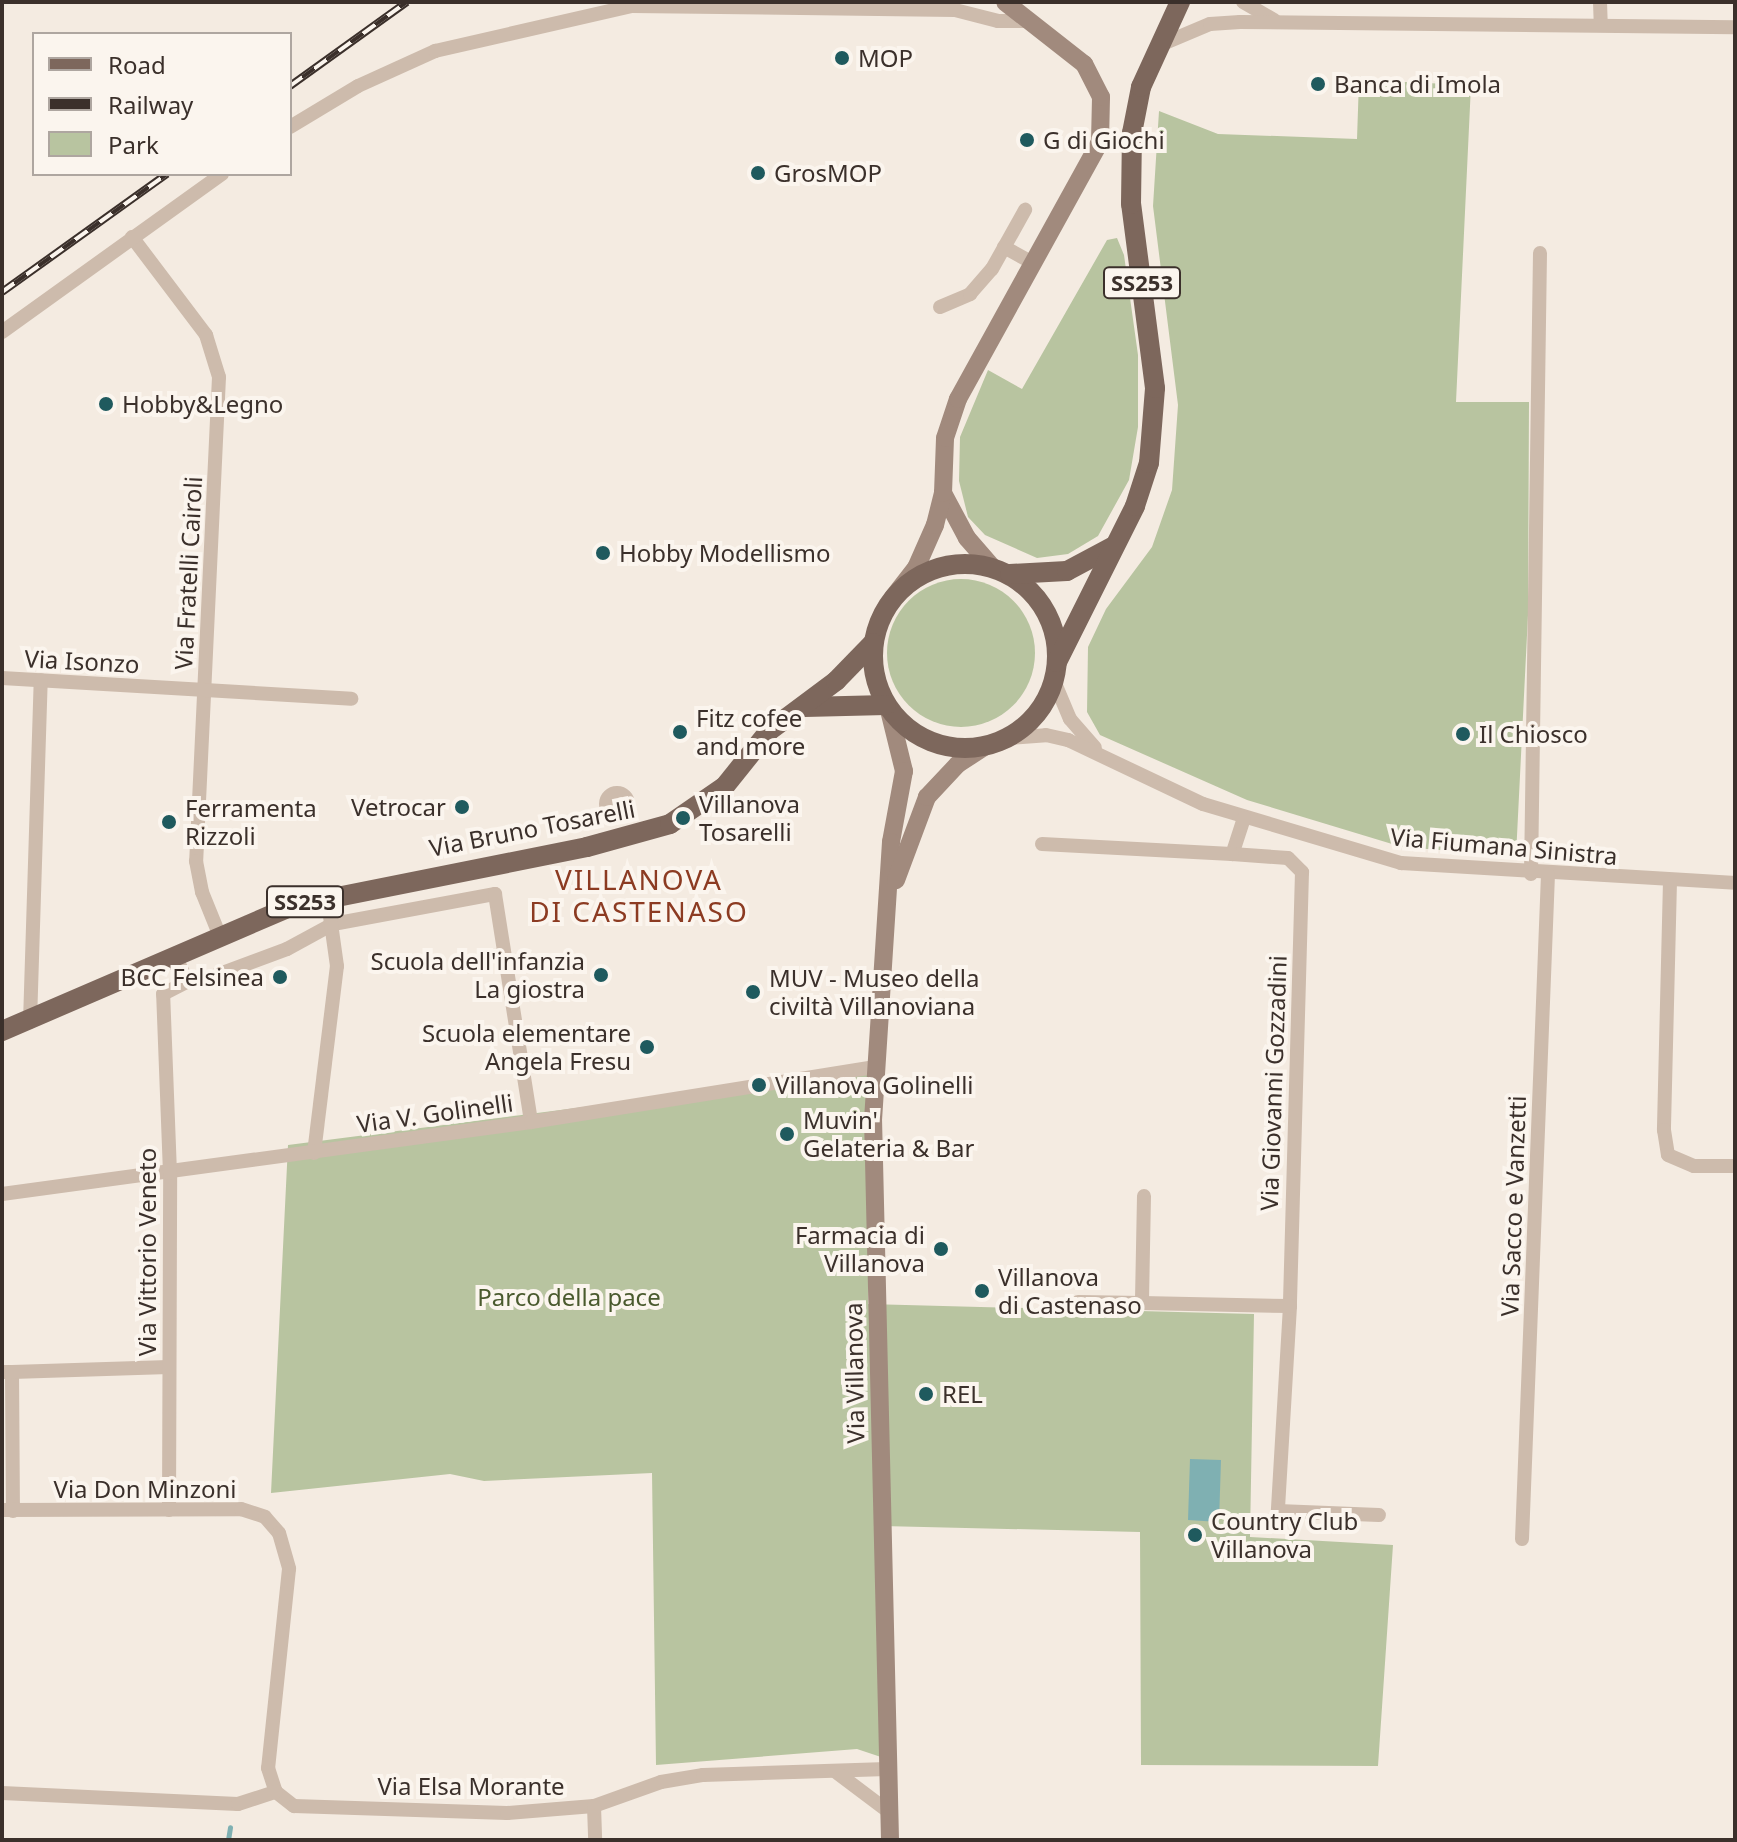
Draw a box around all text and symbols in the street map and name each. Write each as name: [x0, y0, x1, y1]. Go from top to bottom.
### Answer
legend: [32, 32, 292, 176]
place label: MOP: [858, 44, 913, 72]
text: Road: [108, 48, 166, 81]
marker: MOP: [833, 49, 851, 67]
place label: Banca di Imola: [1334, 70, 1501, 98]
marker: Banca di Imola: [1309, 75, 1327, 93]
text: Railway: [108, 88, 193, 121]
place label: G di Giochi: [1043, 126, 1165, 154]
text: Park: [108, 128, 159, 161]
marker: G di Giochi: [1018, 131, 1036, 149]
place label: GrosMOP: [774, 159, 882, 187]
marker: GrosMOP: [749, 164, 767, 182]
road number: SS253: [1102, 265, 1182, 301]
place label: Hobby&Legno: [122, 390, 283, 418]
marker: Hobby&Legno: [97, 395, 115, 413]
street label: Via Fratelli Cairoli: [169, 475, 207, 671]
place label: Hobby Modellismo: [619, 539, 830, 567]
marker: Hobby Modellismo: [594, 544, 612, 562]
street label: Via Isonzo: [24, 644, 140, 678]
place label: Fitz cofee and more: [696, 704, 805, 760]
place label: Il Chiosco: [1479, 720, 1588, 748]
marker: Fitz cofee and more: [671, 723, 689, 741]
marker: Il Chiosco: [1454, 725, 1472, 743]
place label: Villanova Tosarelli: [699, 790, 800, 846]
place label: Vetrocar: [351, 793, 446, 821]
place label: Ferramenta Rizzoli: [185, 794, 317, 850]
street label: Via Bruno Tosarelli: [427, 794, 637, 862]
marker: Vetrocar: [453, 798, 471, 816]
marker: Villanova Tosarelli: [674, 809, 692, 827]
marker: Ferramenta Rizzoli: [160, 813, 178, 831]
street label: Via Fiumana Sinistra: [1389, 822, 1619, 870]
district label: VILLANOVA DI CASTENASO: [529, 862, 749, 928]
road number: SS253: [265, 884, 345, 920]
place label: Scuola dell'infanzia La giostra: [370, 947, 585, 1003]
street label: Via Giovanni Gozzadini: [1254, 955, 1292, 1211]
place label: BCC Felsinea: [121, 963, 264, 991]
place label: MUV - Museo della civiltà Villanoviana: [769, 964, 979, 1020]
marker: Scuola dell'infanzia La giostra: [592, 966, 610, 984]
marker: BCC Felsinea: [271, 968, 289, 986]
marker: MUV - Museo della civiltà Villanoviana: [744, 983, 762, 1001]
place label: Scuola elementare Angela Fresu: [422, 1019, 631, 1075]
marker: Scuola elementare Angela Fresu: [638, 1038, 656, 1056]
place label: Villanova Golinelli: [775, 1071, 974, 1099]
marker: Villanova Golinelli: [750, 1076, 768, 1094]
street label: Via V. Golinelli: [355, 1088, 515, 1138]
street label: Via Sacco e Vanzetti: [1495, 1095, 1531, 1317]
place label: Muvin' Gelateria & Bar: [803, 1106, 974, 1162]
marker: Muvin' Gelateria & Bar: [778, 1125, 796, 1143]
street label: Via Vittorio Veneto: [133, 1148, 161, 1356]
place label: Farmacia di Villanova: [795, 1221, 925, 1277]
marker: Farmacia di Villanova: [932, 1240, 950, 1258]
place label: Villanova di Castenaso: [998, 1263, 1142, 1319]
marker: Villanova di Castenaso: [973, 1282, 991, 1300]
park label: Parco della pace: [477, 1283, 661, 1311]
street label: Via Villanova: [838, 1302, 870, 1444]
place label: REL: [942, 1380, 983, 1408]
marker: REL: [917, 1385, 935, 1403]
street label: Via Don Minzoni: [53, 1475, 237, 1503]
place label: Country Club Villanova: [1211, 1507, 1358, 1563]
marker: Country Club Villanova: [1186, 1526, 1204, 1544]
street label: Via Elsa Morante: [377, 1772, 565, 1800]

